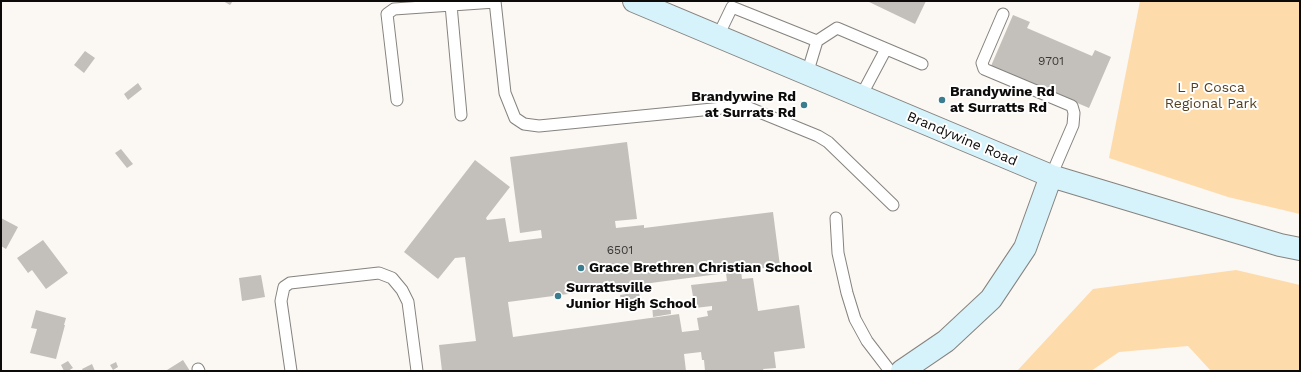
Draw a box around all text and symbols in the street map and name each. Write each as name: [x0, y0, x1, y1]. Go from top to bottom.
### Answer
house number: 9701: [1038, 54, 1064, 68]
park label: L P Cosca Regional Park: [1165, 80, 1257, 112]
place label: Brandywine Rd at Surratts Rd: [950, 84, 1055, 116]
place label: Brandywine Rd at Surrats Rd: [691, 89, 796, 122]
marker: Brandywine Rd at Surratts Rd: [937, 95, 947, 105]
marker: Brandywine Rd at Surrats Rd: [799, 100, 809, 110]
street label: Brandywine Road: [904, 108, 1020, 170]
house number: 6501: [607, 243, 633, 257]
place label: Grace Brethren Christian School: [589, 260, 812, 276]
marker: Grace Brethren Christian School: [576, 263, 586, 273]
place label: Surrattsville Junior High School: [566, 280, 696, 312]
marker: Surrattsville Junior High School: [553, 291, 563, 301]

